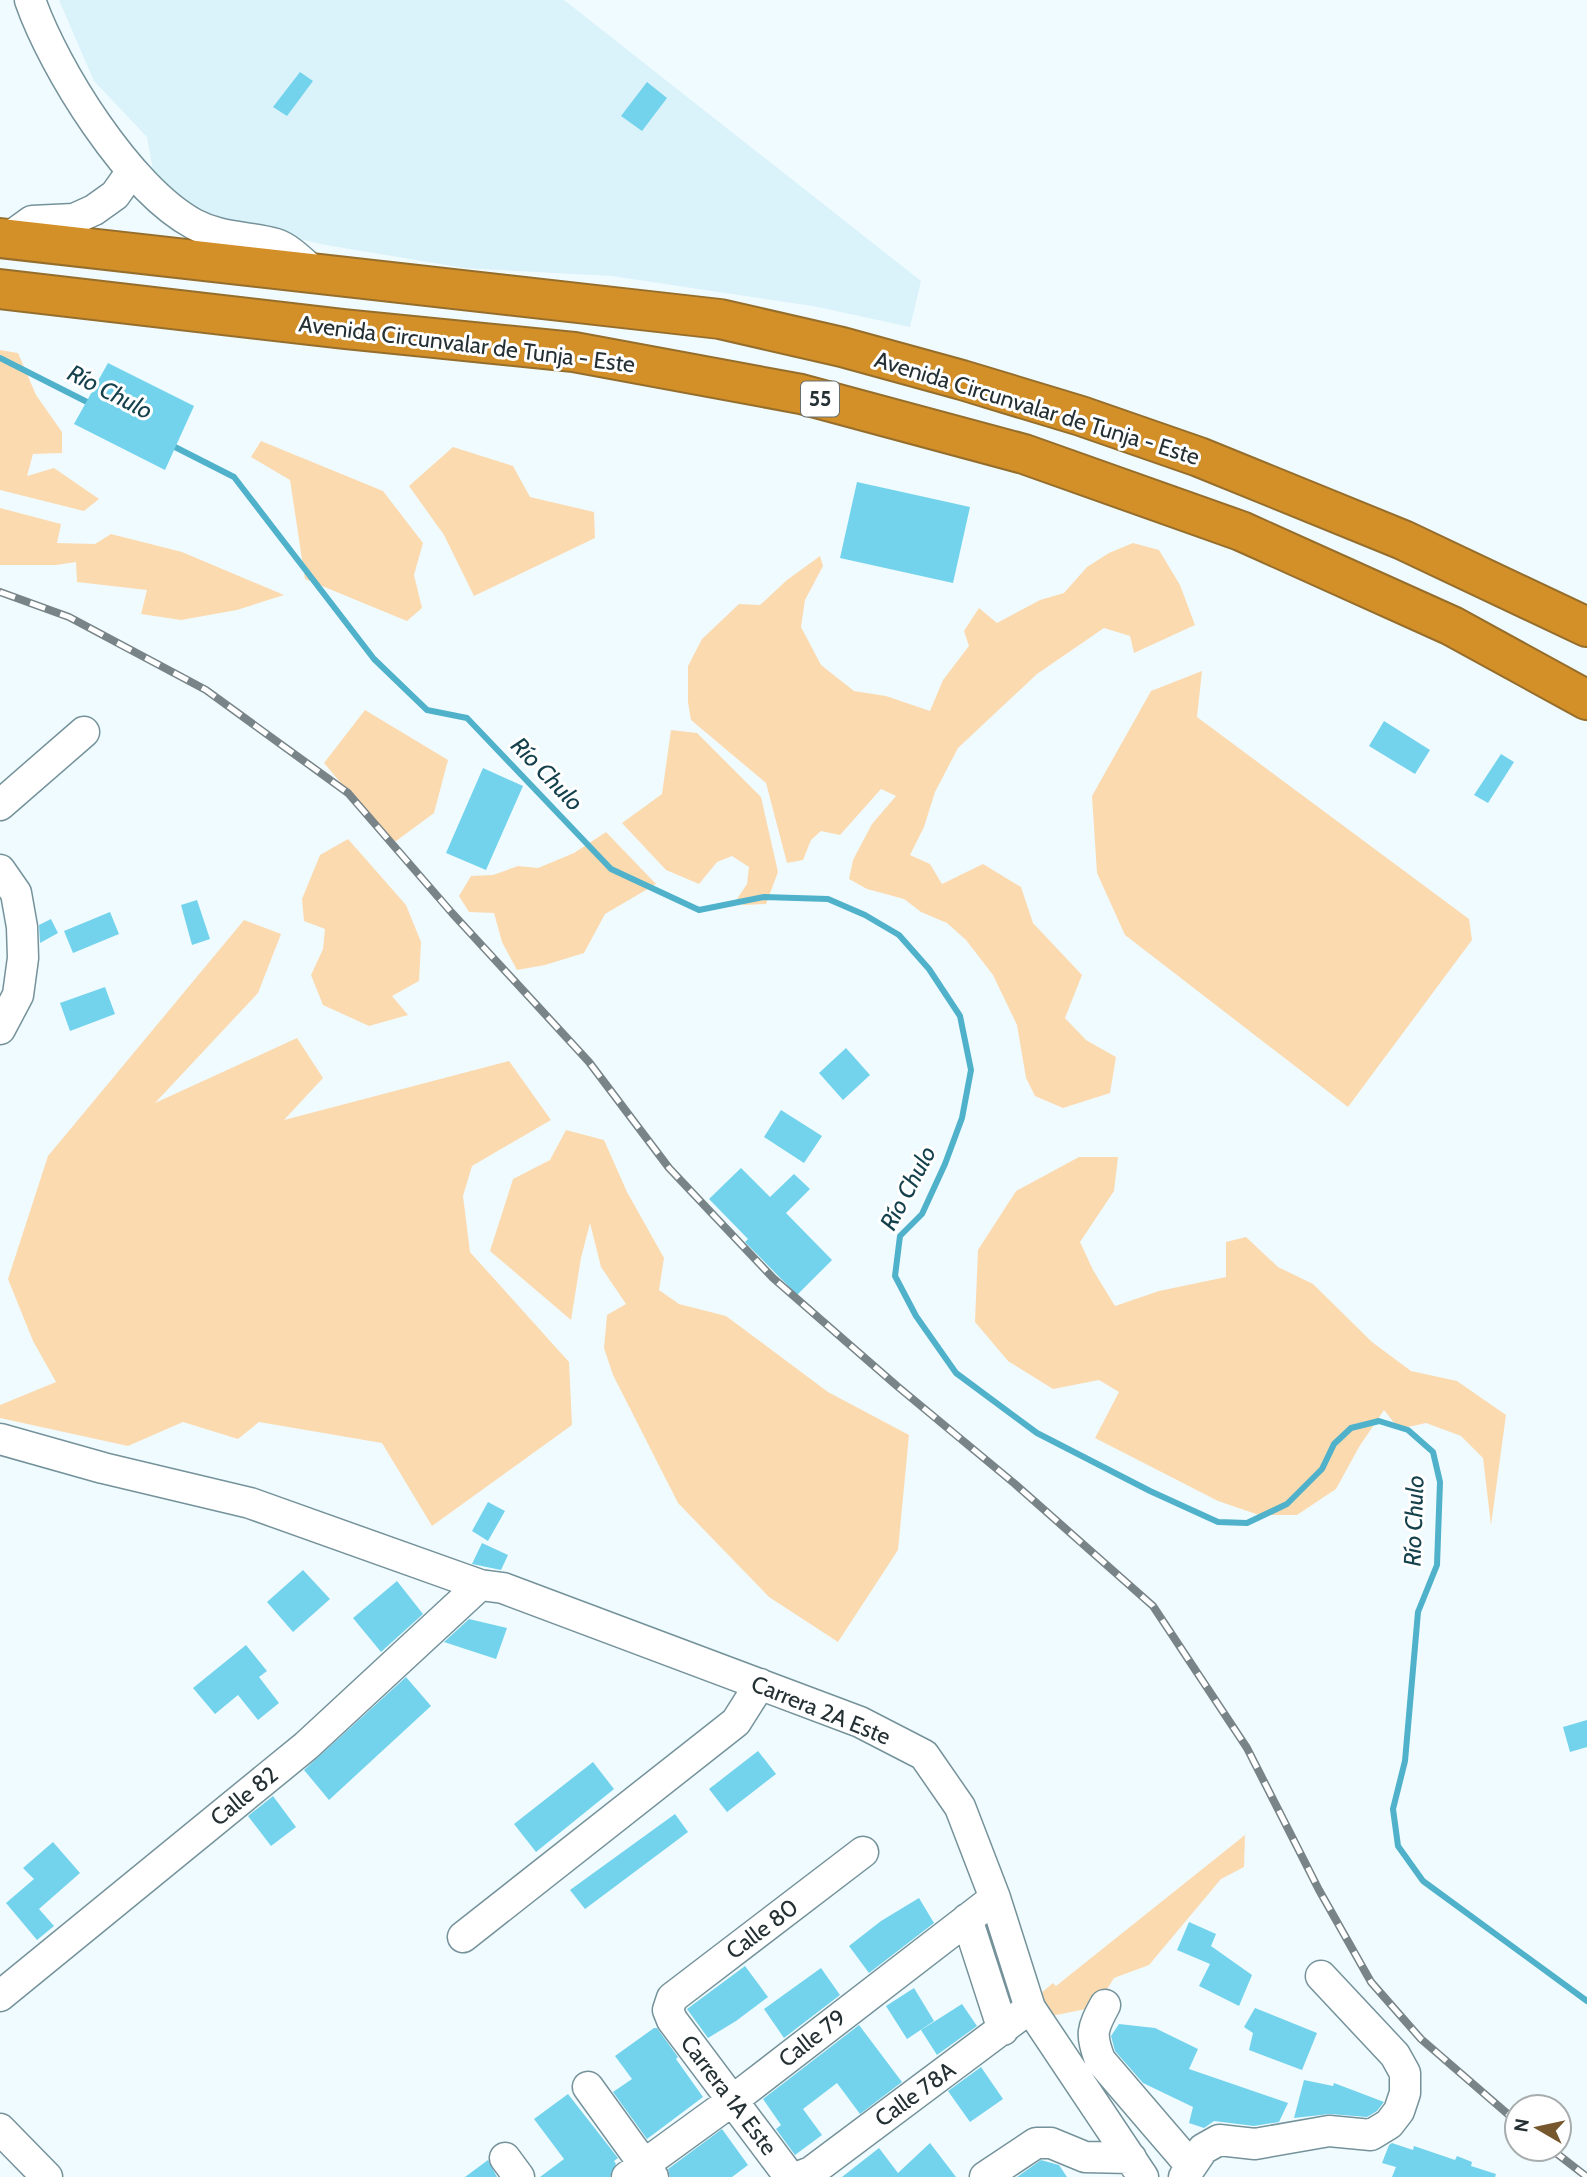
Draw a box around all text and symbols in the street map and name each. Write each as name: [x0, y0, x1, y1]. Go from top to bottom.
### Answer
street label: Avenida Circunvalar de Tunja - Este: [297, 309, 637, 379]
street label: Avenida Circunvalar de Tunja - Este: [871, 345, 1203, 471]
water label: Río Chulo: [63, 358, 157, 425]
road number: 55: [801, 382, 839, 416]
water label: Río Chulo: [505, 731, 589, 816]
water label: Río Chulo: [873, 1141, 942, 1235]
water label: Río Chulo: [1397, 1475, 1430, 1567]
street label: Carrera 2A Este: [747, 1669, 895, 1751]
street label: Calle 82: [205, 1760, 283, 1832]
street label: Calle 80: [720, 1893, 804, 1965]
street label: Calle 79: [773, 2003, 851, 2073]
street label: Carrera 1A Este: [675, 2029, 783, 2161]
street label: Calle 78A: [869, 2055, 961, 2133]
north arrow: [1503, 2093, 1573, 2163]
text: N: [1509, 2117, 1534, 2134]

